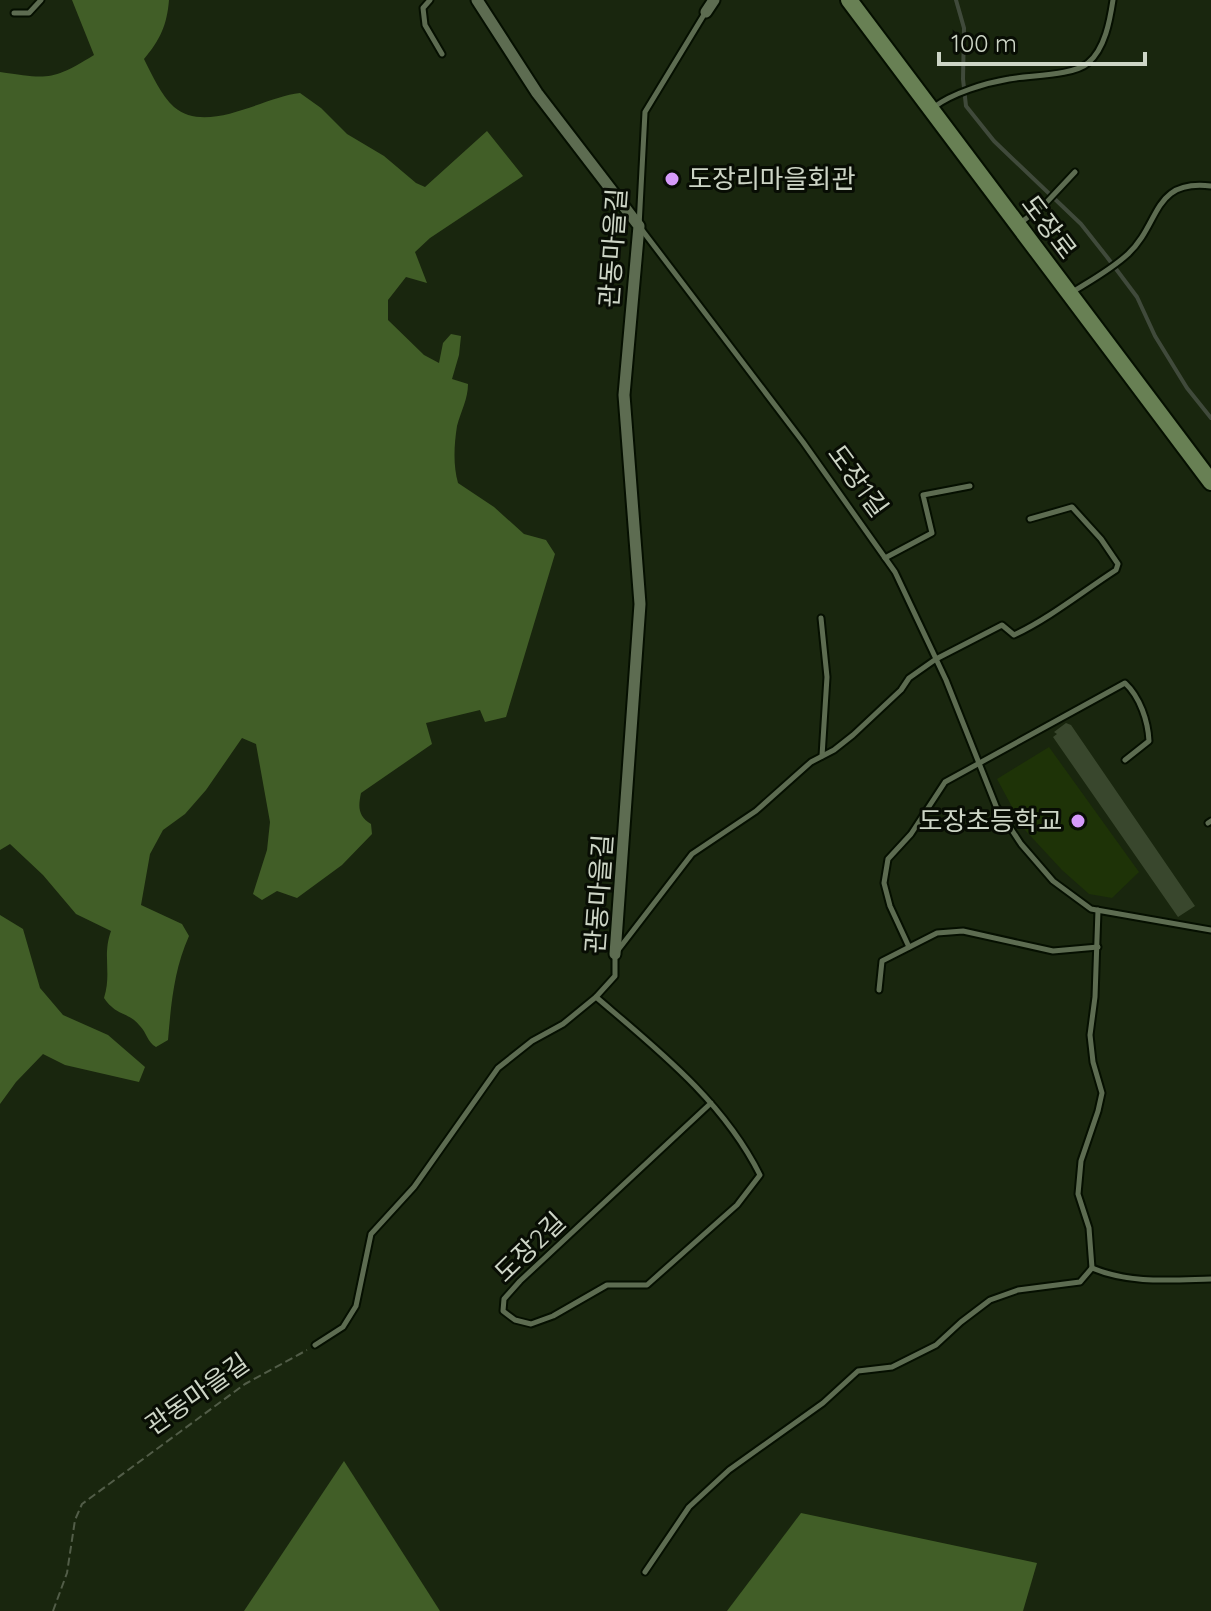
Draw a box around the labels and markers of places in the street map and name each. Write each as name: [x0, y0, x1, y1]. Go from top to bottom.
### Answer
place label: 도장리마을회관: [688, 162, 856, 195]
marker: 도장리마을회관: [663, 170, 681, 188]
place label: 도장초등학교: [918, 804, 1062, 837]
marker: 도장초등학교: [1069, 812, 1087, 830]

